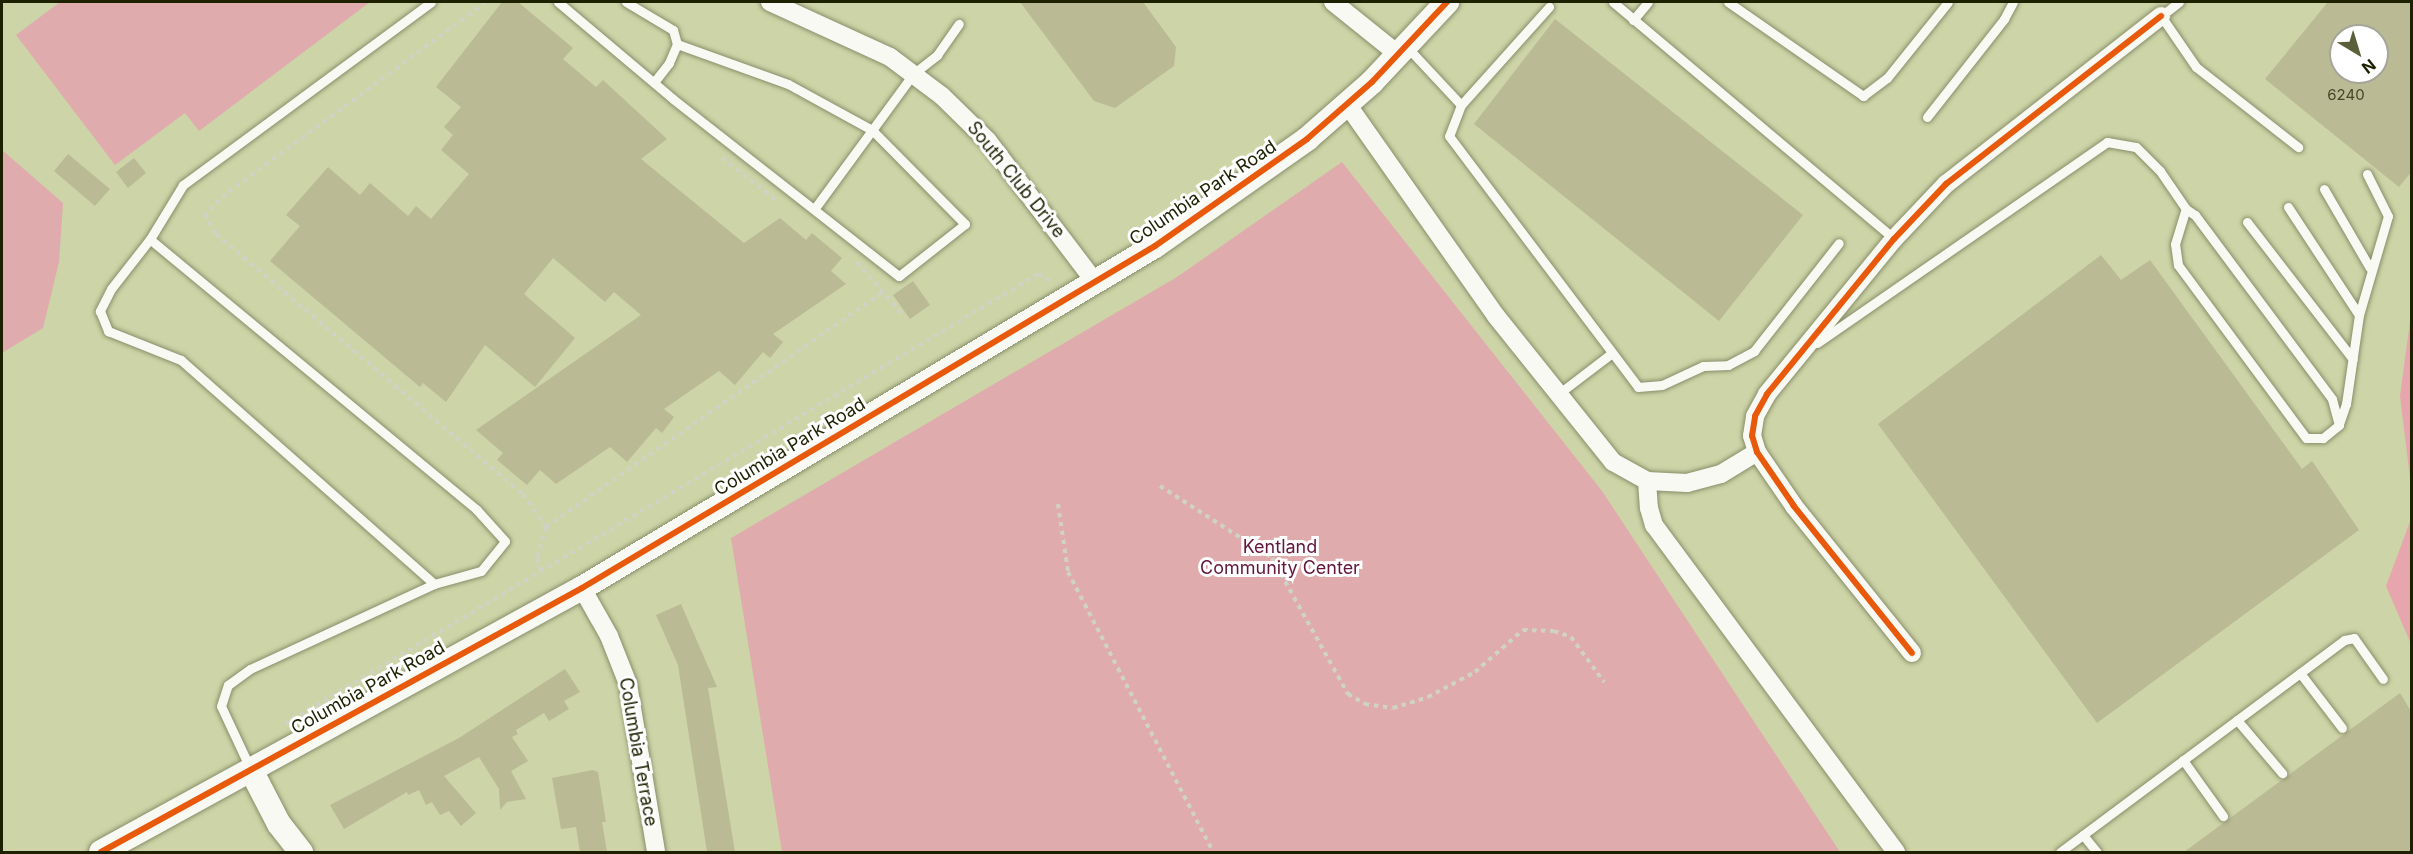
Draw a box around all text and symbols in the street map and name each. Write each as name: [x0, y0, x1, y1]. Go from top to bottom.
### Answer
north arrow: [2329, 24, 2389, 84]
text: N: [2358, 55, 2380, 78]
house number: 6240: [2327, 86, 2365, 104]
street label: South Club Drive: [962, 117, 1070, 243]
street label: Columbia Park Road: [1126, 136, 1280, 250]
street label: Columbia Park Road: [711, 393, 869, 501]
park label: Kentland Community Center: [1200, 537, 1360, 580]
street label: Columbia Park Road: [287, 637, 449, 739]
street label: Columbia Terrace: [614, 676, 662, 828]

